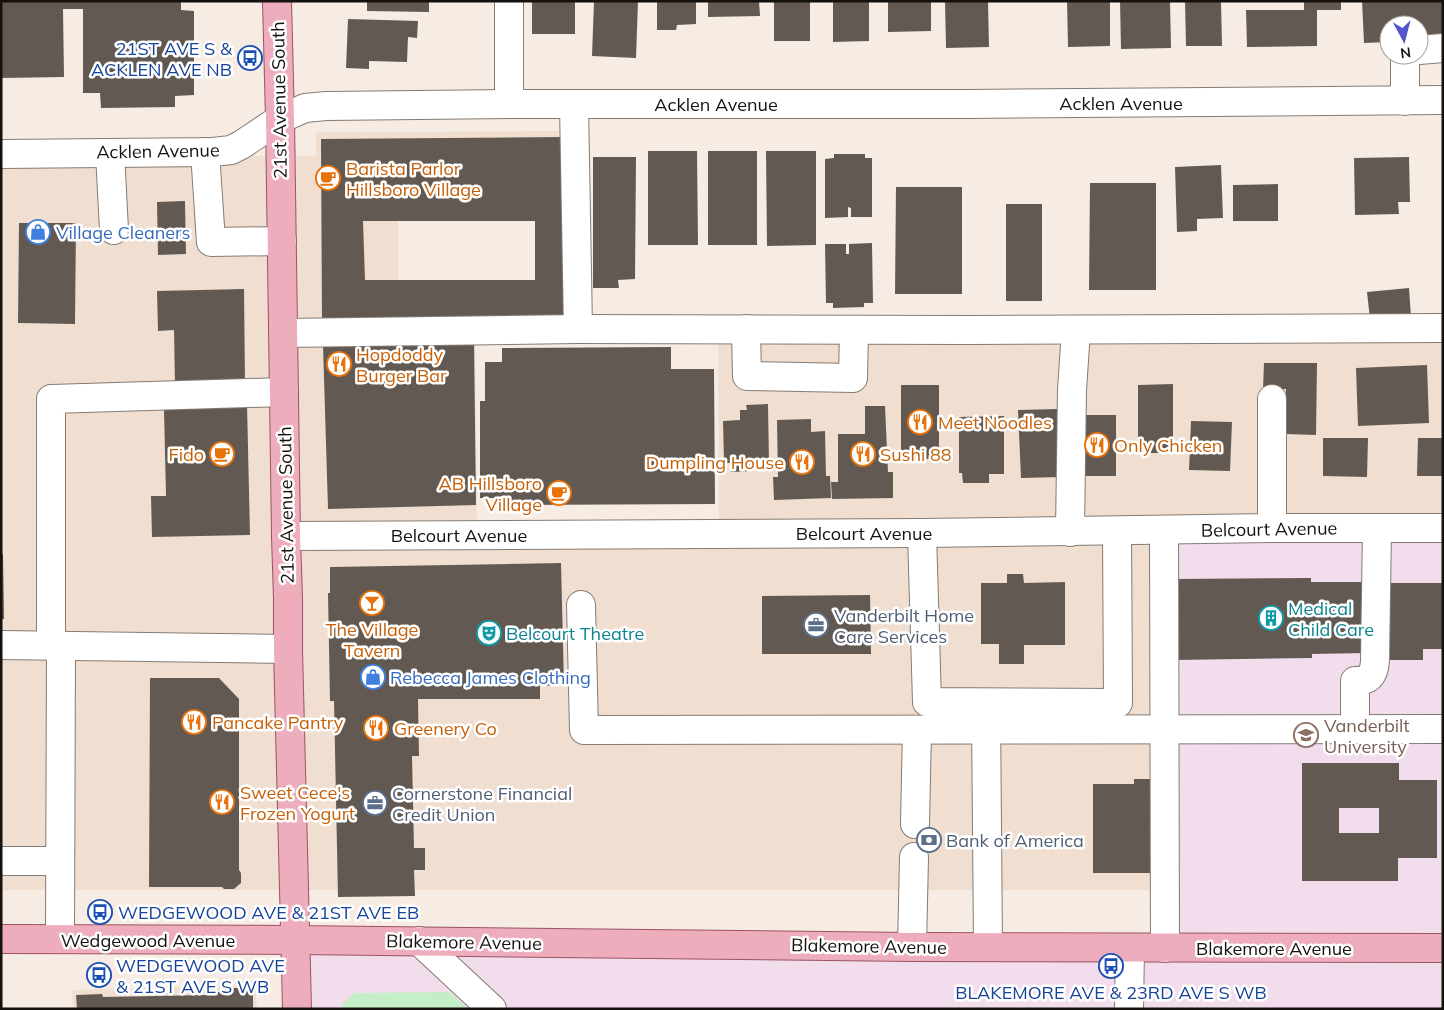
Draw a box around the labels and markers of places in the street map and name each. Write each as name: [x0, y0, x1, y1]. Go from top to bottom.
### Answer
place label: 21ST AVE S & ACKLEN AVE NB: [91, 37, 233, 81]
bus stop icon: 21ST AVE S & ACKLEN AVE NB: [237, 45, 263, 71]
place label: Barista Parlor Hillsboro Village: [346, 157, 481, 201]
cafe icon: Barista Parlor Hillsboro Village: [315, 165, 341, 191]
shop icon: Village Cleaners: [25, 219, 51, 245]
place label: Village Cleaners: [56, 221, 191, 244]
place label: Hopdoddy Burger Bar: [356, 343, 447, 387]
restaurant icon: Hopdoddy Burger Bar: [326, 351, 352, 377]
restaurant icon: Meet Noodles: [907, 409, 933, 435]
place label: Meet Noodles: [938, 411, 1052, 434]
restaurant icon: Only Chicken: [1084, 432, 1110, 458]
place label: Only Chicken: [1114, 434, 1222, 457]
cafe icon: Fido: [209, 441, 235, 467]
restaurant icon: Sushi 88: [850, 441, 876, 467]
place label: Fido: [169, 443, 204, 466]
place label: Sushi 88: [880, 443, 952, 466]
restaurant icon: Dumpling House: [789, 449, 815, 475]
place label: Dumpling House: [646, 451, 784, 474]
place label: AB Hillsboro Village: [438, 472, 542, 516]
cafe icon: AB Hillsboro Village: [546, 480, 572, 506]
bar icon: The Village Tavern: [359, 590, 385, 616]
place label: Medical Child Care: [1288, 597, 1374, 641]
place label: Vanderbilt Home Care Services: [834, 604, 974, 648]
building icon: Medical Child Care: [1258, 605, 1284, 631]
office icon: Vanderbilt Home Care Services: [803, 612, 829, 638]
place label: The Village Tavern: [326, 618, 418, 662]
theatre icon: Belcourt Theatre: [476, 620, 502, 646]
place label: Belcourt Theatre: [506, 622, 644, 645]
shop icon: Rebecca James Clothing: [360, 664, 386, 690]
place label: Rebecca James Clothing: [390, 666, 591, 689]
restaurant icon: Pancake Pantry: [181, 709, 207, 735]
place label: Pancake Pantry: [212, 711, 344, 734]
place label: Vanderbilt University: [1324, 714, 1410, 758]
restaurant icon: Greenery Co: [363, 715, 389, 741]
place label: Greenery Co: [394, 717, 497, 740]
school or university icon: Vanderbilt University: [1293, 722, 1319, 748]
place label: Sweet Cece's Frozen Yogurt: [240, 781, 355, 825]
place label: Cornerstone Financial Credit Union: [392, 782, 572, 826]
restaurant icon: Sweet Cece's Frozen Yogurt: [209, 789, 235, 815]
office icon: Cornerstone Financial Credit Union: [362, 790, 388, 816]
bank icon: Bank of America: [916, 827, 942, 853]
place label: Bank of America: [946, 829, 1084, 852]
bus stop icon: WEDGEWOOD AVE & 21ST AVE EB: [87, 899, 113, 925]
place label: WEDGEWOOD AVE & 21ST AVE EB: [118, 901, 419, 924]
bus stop icon: BLAKEMORE AVE & 23RD AVE S WB: [1098, 953, 1124, 979]
place label: WEDGEWOOD AVE & 21ST AVE S WB: [116, 954, 285, 998]
bus stop icon: WEDGEWOOD AVE & 21ST AVE S WB: [86, 962, 112, 988]
place label: BLAKEMORE AVE & 23RD AVE S WB: [955, 981, 1267, 1004]

